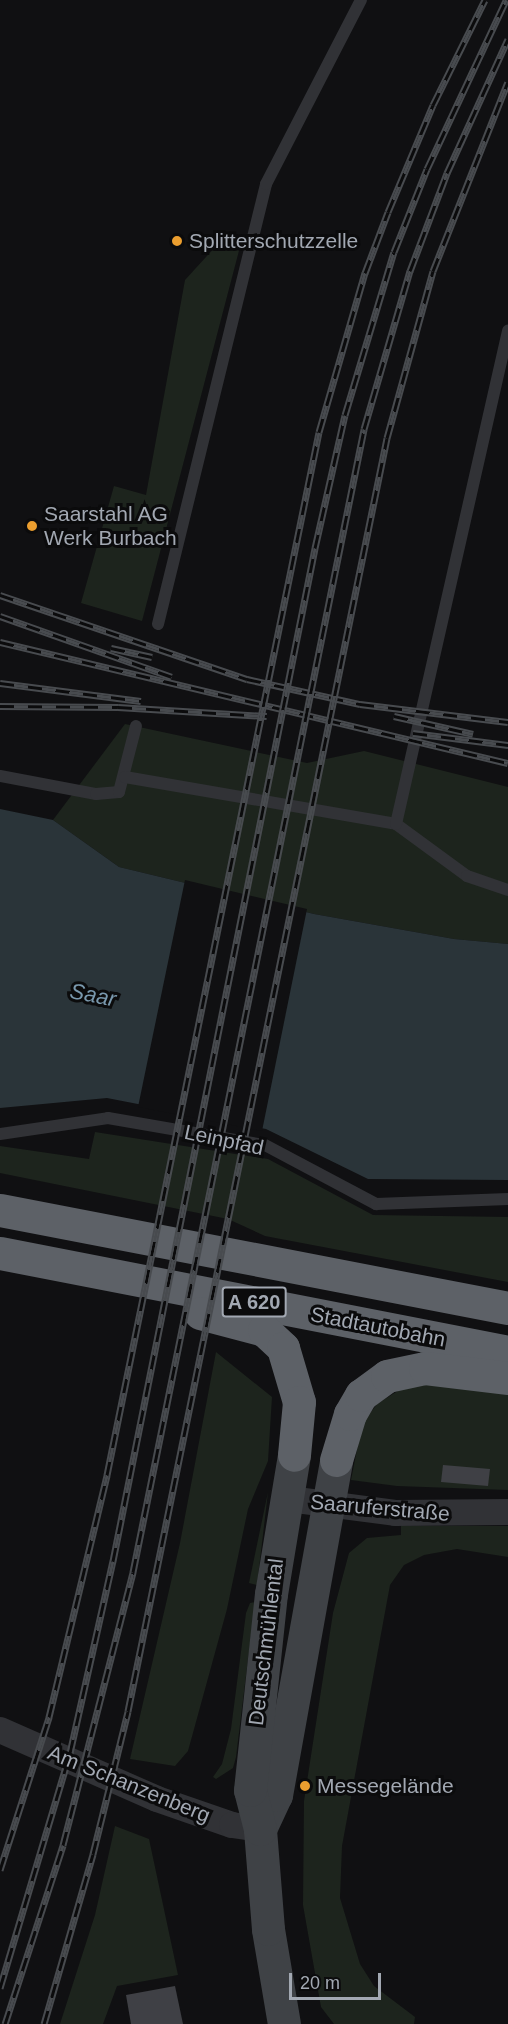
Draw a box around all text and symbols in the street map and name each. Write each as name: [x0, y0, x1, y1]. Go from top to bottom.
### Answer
place label: Splitterschutzzelle: [189, 228, 358, 254]
marker: Splitterschutzzelle: [170, 234, 184, 248]
place label: Saarstahl AG Werk Burbach: [44, 501, 177, 551]
marker: Saarstahl AG Werk Burbach: [25, 519, 39, 533]
water label: Saar: [68, 978, 118, 1012]
street label: Leinpfad: [182, 1119, 266, 1161]
road number: A 620: [221, 1285, 287, 1319]
street label: Stadtautobahn: [309, 1302, 447, 1352]
street label: Saaruferstraße: [309, 1489, 451, 1527]
street label: Deutschmühlental: [243, 1557, 289, 1727]
street label: Am Schanzenberg: [44, 1740, 214, 1828]
place label: Messegelände: [317, 1773, 454, 1799]
marker: Messegelände: [298, 1779, 312, 1793]
scale bar: [292, 1961, 384, 1999]
text: 20 m: [300, 1973, 340, 1993]

